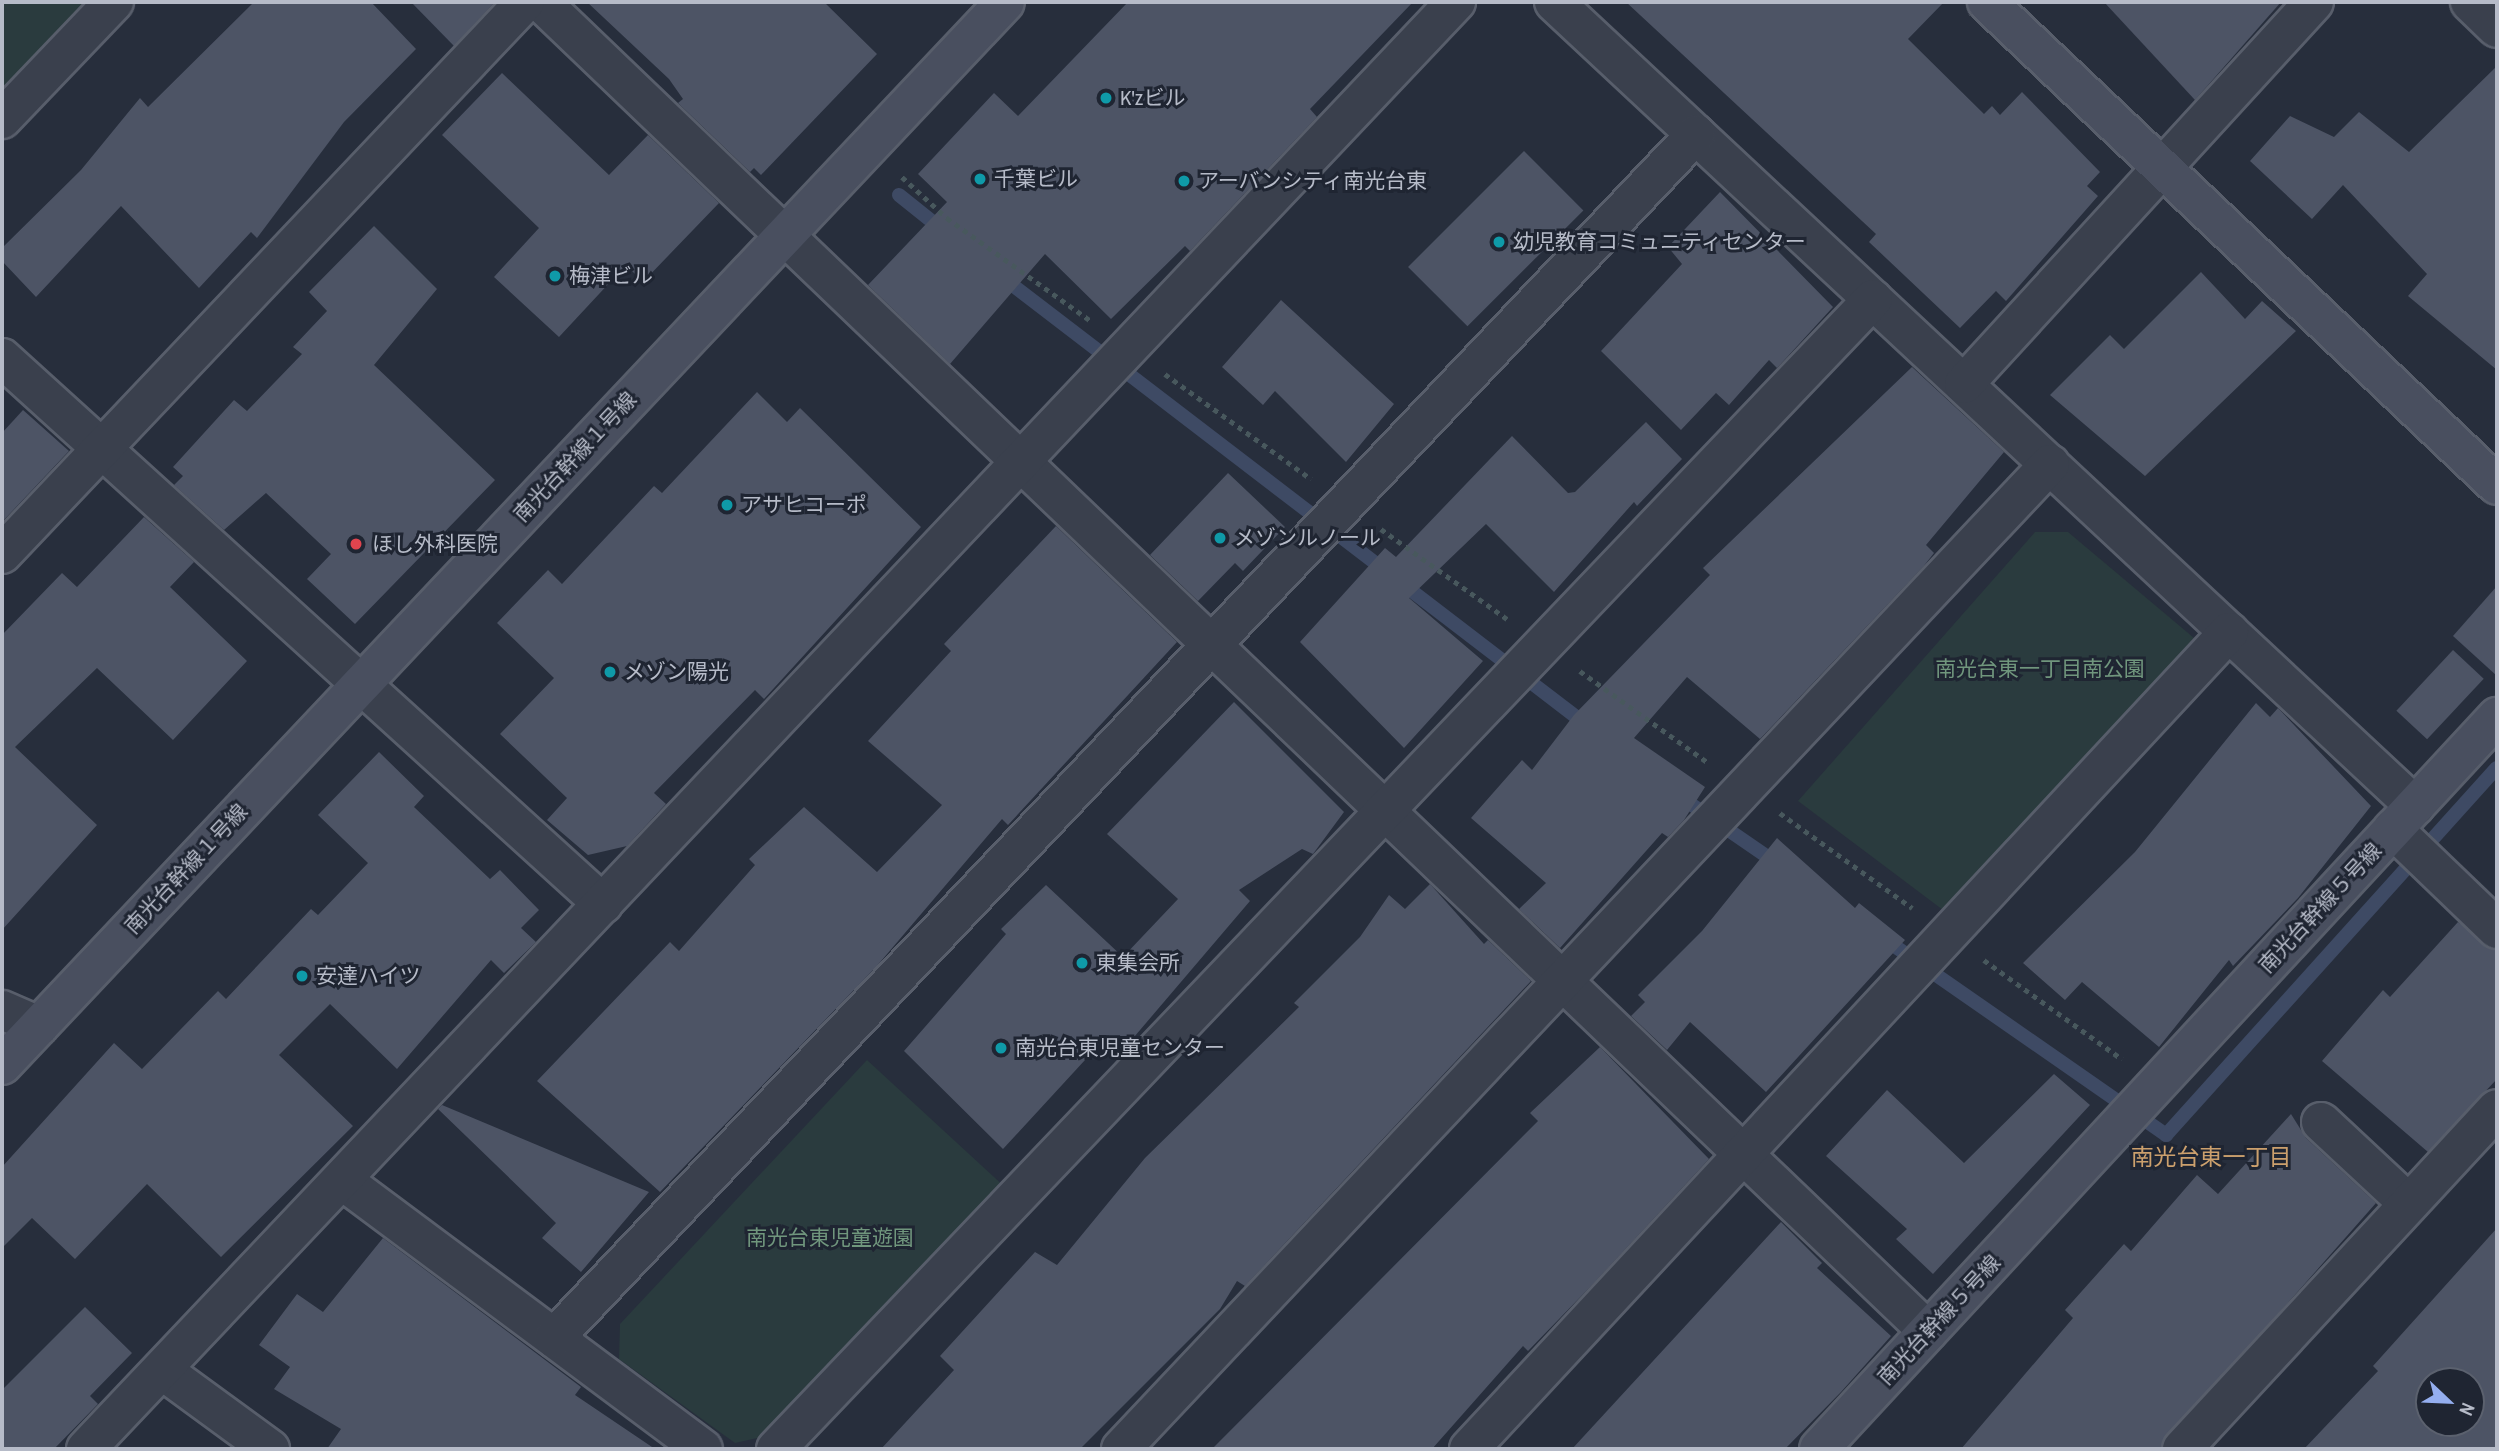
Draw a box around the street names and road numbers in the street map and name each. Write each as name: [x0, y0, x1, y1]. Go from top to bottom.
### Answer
street label: 南光台幹線１号線: [508, 387, 642, 527]
street label: 南光台幹線１号線: [119, 799, 253, 939]
street label: 南光台幹線５号線: [2253, 838, 2387, 978]
street label: 南光台幹線５号線: [1872, 1250, 2006, 1390]

